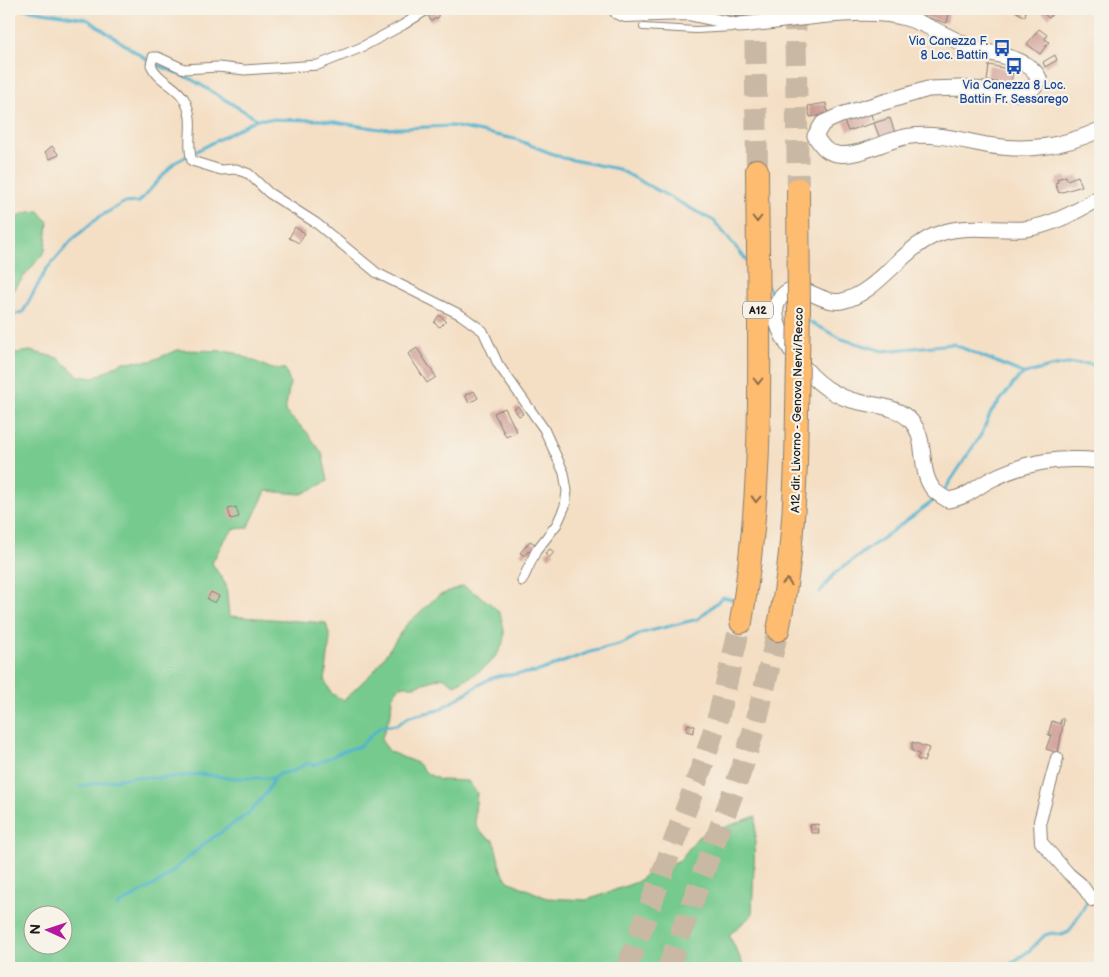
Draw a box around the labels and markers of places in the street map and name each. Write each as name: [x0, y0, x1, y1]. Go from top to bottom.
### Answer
place label: Via Canezza F. 8 Loc. Battin: [909, 34, 988, 63]
bus stop icon: Via Canezza F. 8 Loc. Battin: [992, 38, 1012, 58]
bus stop icon: Via Canezza 8 Loc. Battin Fr. Sessarego: [1004, 56, 1024, 76]
place label: Via Canezza 8 Loc. Battin Fr. Sessarego: [959, 78, 1069, 107]

